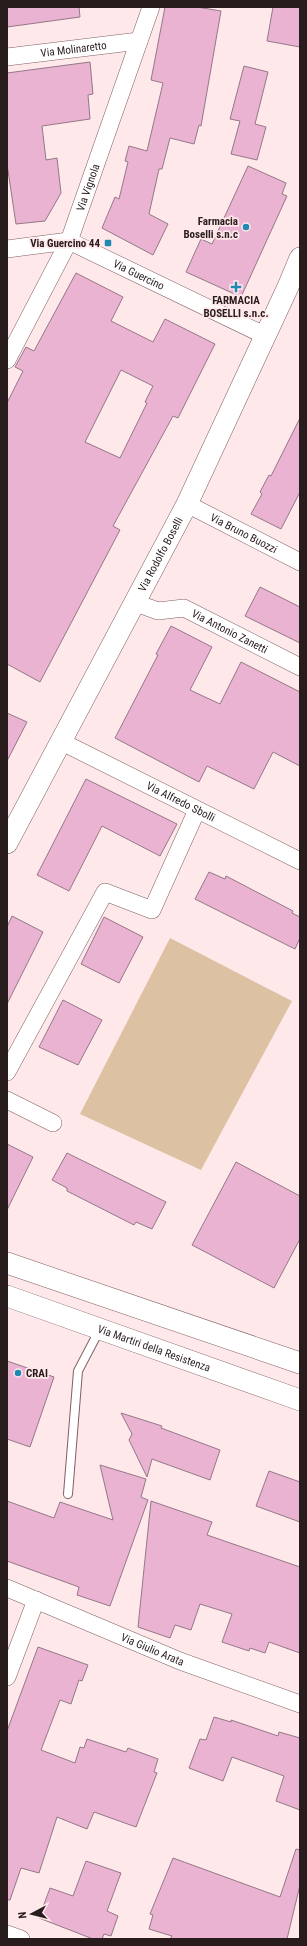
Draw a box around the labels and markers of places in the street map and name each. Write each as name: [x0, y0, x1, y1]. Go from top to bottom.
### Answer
place label: Farmacia Boselli s.n.c: [183, 215, 238, 241]
marker: Farmacia Boselli s.n.c: [241, 222, 251, 232]
place label: Via Guercino 44: [30, 237, 100, 250]
marker: Via Guercino 44: [103, 238, 113, 248]
marker: FARMACIA BOSELLI s.n.c.: [231, 282, 241, 292]
place label: FARMACIA BOSELLI s.n.c.: [203, 294, 269, 320]
place label: CRAI: [26, 1367, 48, 1380]
marker: CRAI: [13, 1368, 23, 1378]

